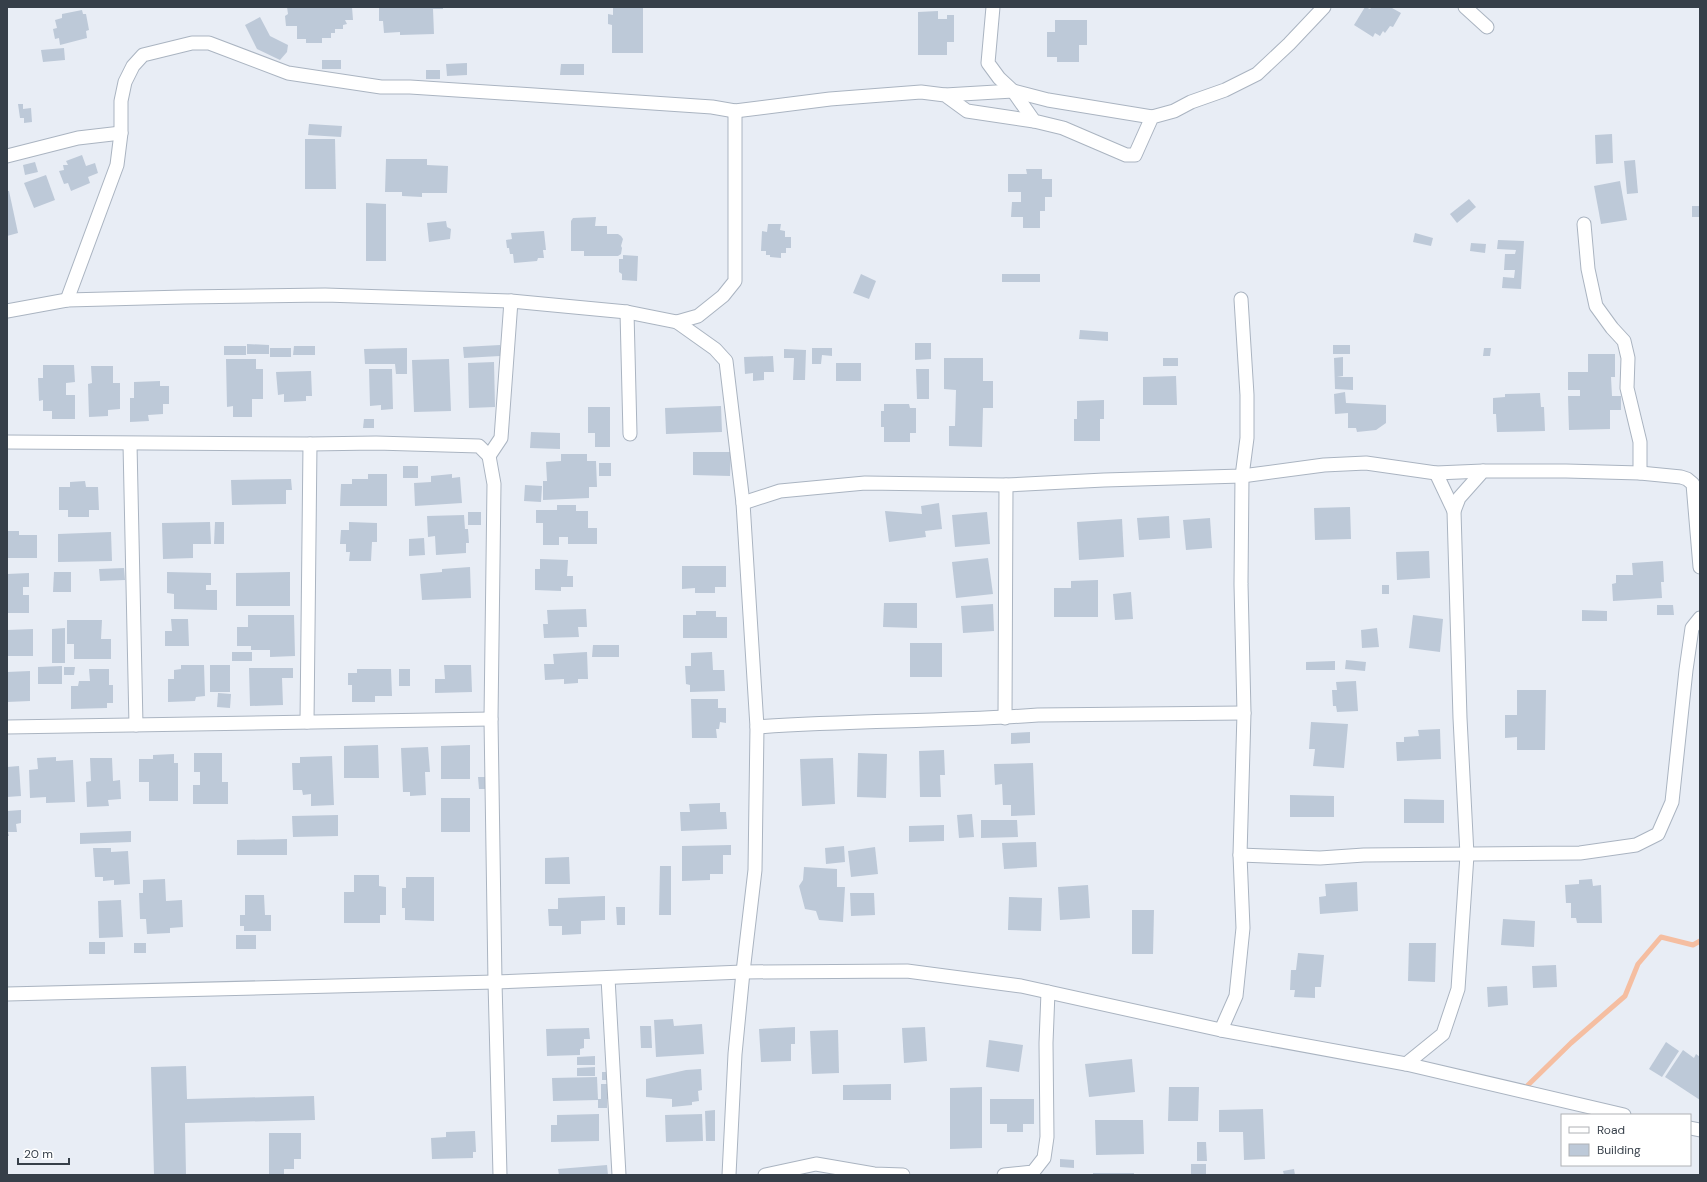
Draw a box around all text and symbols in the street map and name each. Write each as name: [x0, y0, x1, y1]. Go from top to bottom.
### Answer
legend: [1561, 1114, 1691, 1166]
text: Road: [1597, 1122, 1625, 1138]
scale bar: [18, 1140, 69, 1166]
text: Building: [1597, 1142, 1641, 1158]
text: 20 m: [24, 1146, 53, 1162]

